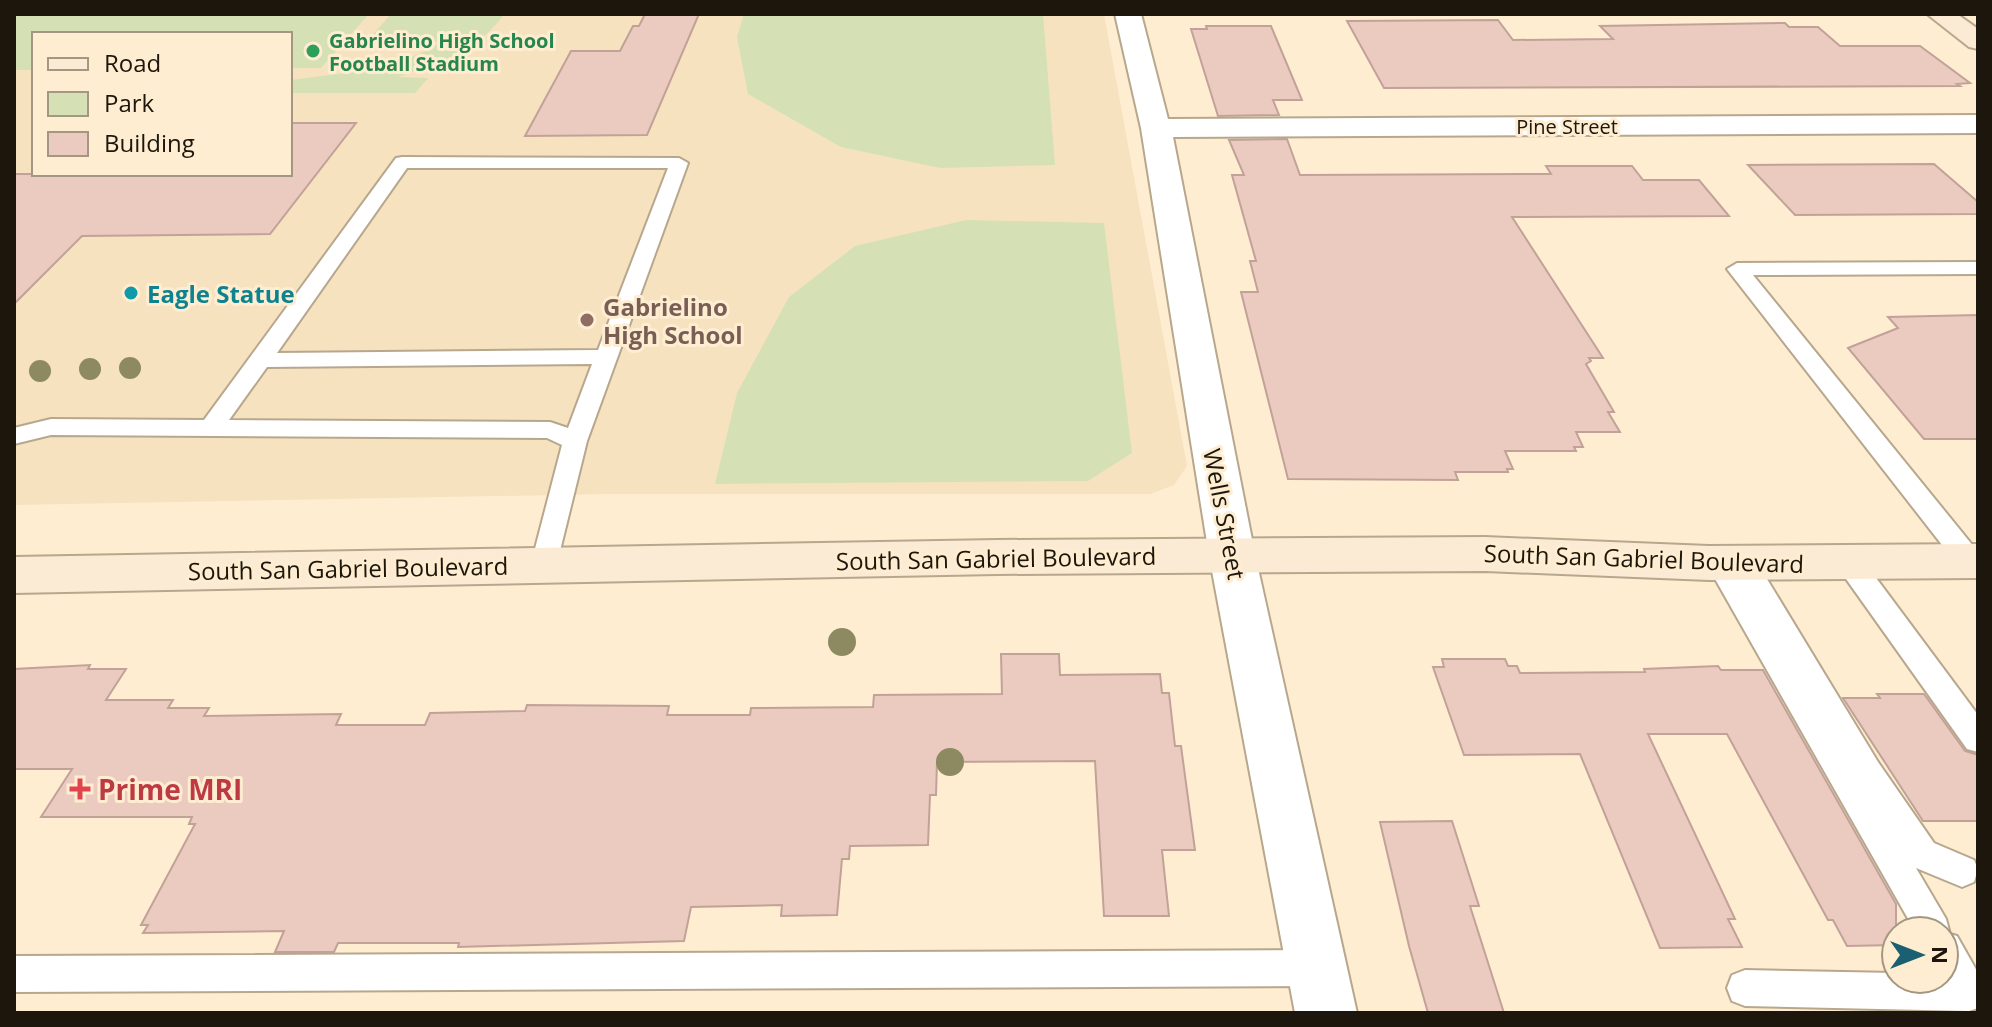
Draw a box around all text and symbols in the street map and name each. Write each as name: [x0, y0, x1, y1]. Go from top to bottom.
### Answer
place label: Gabrielino High School Football Stadium: [329, 27, 555, 77]
legend: [32, 32, 292, 176]
marker: Gabrielino High School Football Stadium: [304, 42, 322, 60]
text: Road: [104, 46, 161, 79]
text: Park: [104, 86, 155, 119]
street label: Pine Street: [1516, 113, 1618, 140]
text: Building: [104, 126, 195, 159]
place label: Eagle Statue: [147, 277, 295, 310]
marker: Eagle Statue: [122, 284, 140, 302]
place label: Gabrielino High School: [603, 290, 743, 351]
marker: Gabrielino High School: [578, 311, 596, 329]
street label: Wells Street: [1196, 446, 1254, 582]
street label: South San Gabriel Boulevard: [1483, 536, 1805, 580]
street label: South San Gabriel Boulevard: [836, 539, 1156, 577]
street label: South San Gabriel Boulevard: [188, 549, 508, 587]
place label: Prime MRI: [98, 770, 242, 808]
marker: Prime MRI: [69, 778, 91, 800]
north arrow: [1880, 915, 1960, 995]
text: N: [1926, 946, 1956, 964]

